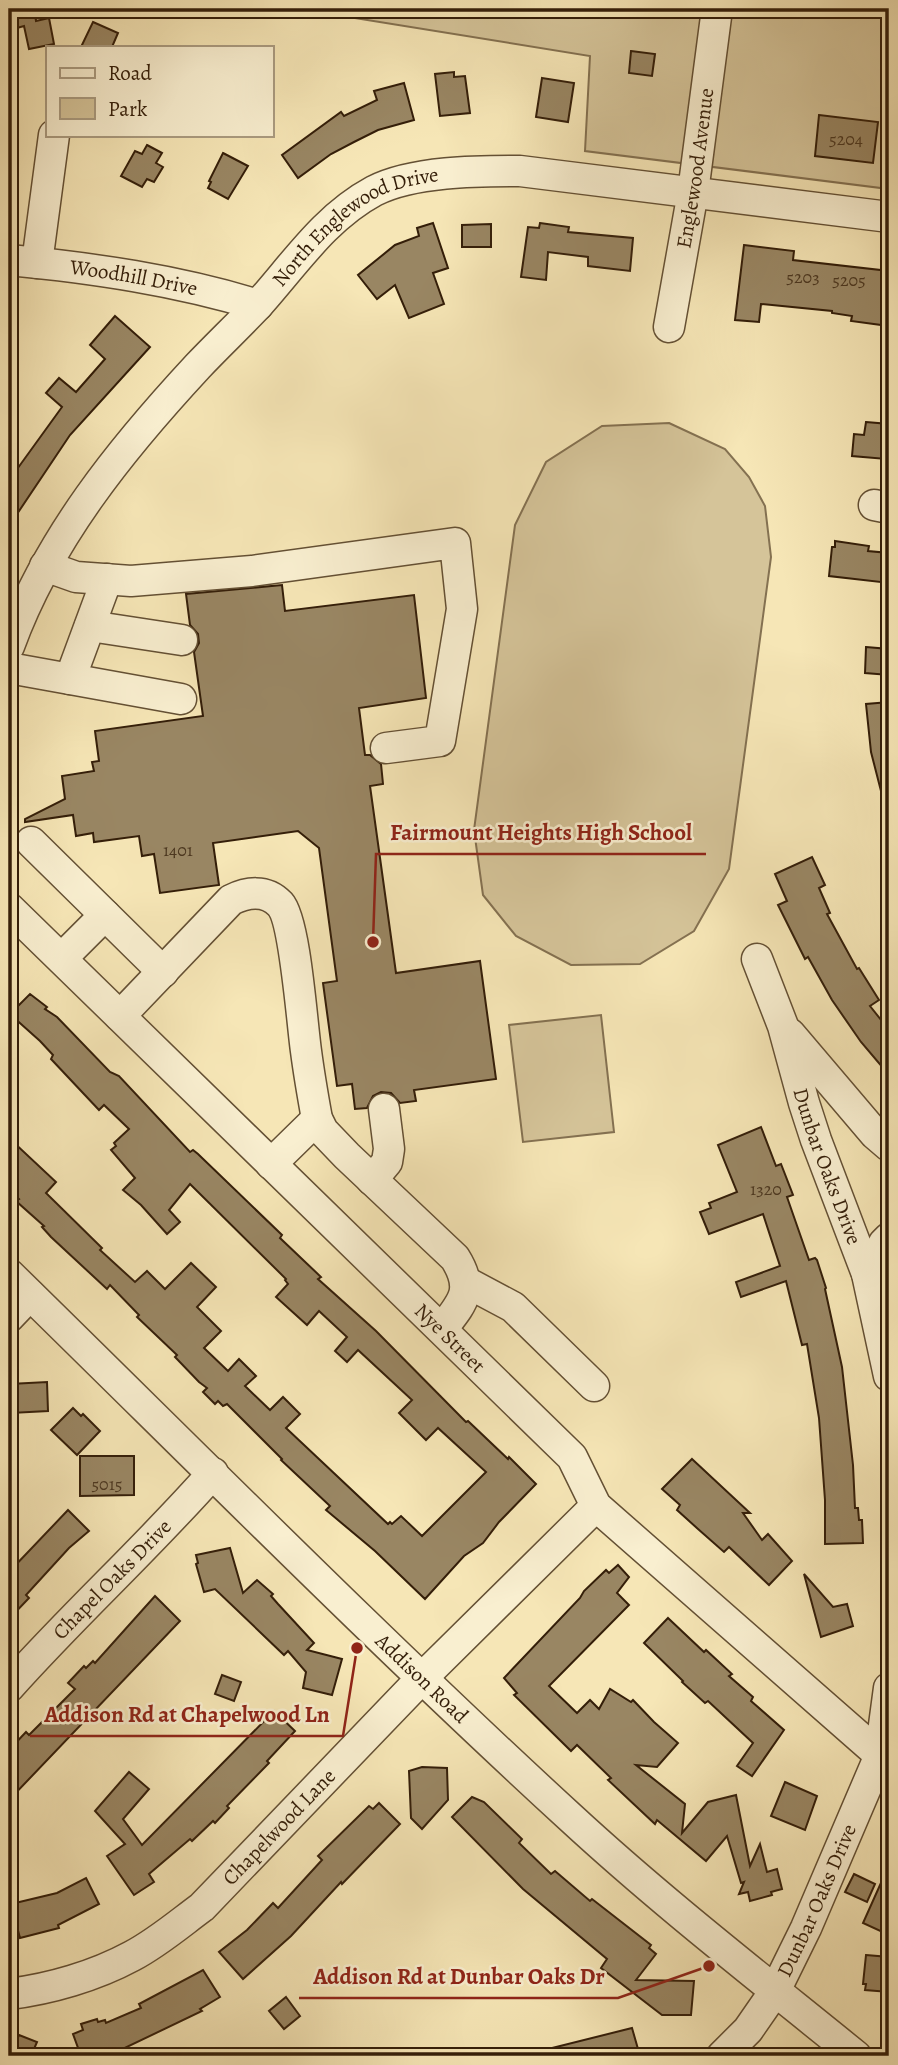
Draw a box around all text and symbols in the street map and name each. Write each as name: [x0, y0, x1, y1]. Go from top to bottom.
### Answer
legend: [46, 46, 273, 136]
text: Road: [108, 59, 152, 87]
street label: Englewood Avenue: [669, 86, 721, 251]
text: Park: [108, 95, 148, 123]
house number: 5204: [829, 127, 863, 151]
street label: North Englewood Drive: [266, 160, 440, 292]
street label: Woodhill Drive: [67, 253, 200, 302]
house number: 5203: [786, 265, 820, 289]
house number: 5205: [832, 268, 866, 292]
callout: Fairmount Heights High School: [376, 810, 706, 854]
text: Fairmount Heights High School: [390, 817, 692, 848]
house number: 1401: [163, 838, 193, 862]
street label: Dunbar Oaks Drive: [787, 1085, 869, 1249]
house number: 1320: [750, 1177, 782, 1201]
street label: Nye Street: [408, 1297, 492, 1379]
house number: 5015: [91, 1472, 123, 1496]
street label: Chapel Oaks Drive: [46, 1513, 178, 1646]
street label: Addison Road: [369, 1626, 475, 1730]
callout: Addison Rd at Chapelwood Ln: [30, 1692, 343, 1736]
text: Addison Rd at Chapelwood Ln: [43, 1699, 330, 1730]
street label: Chapelwood Lane: [216, 1762, 342, 1891]
street label: Dunbar Oaks Drive: [770, 1819, 863, 1982]
callout: Addison Rd at Dunbar Oaks Dr: [299, 1954, 618, 1998]
text: Addison Rd at Dunbar Oaks Dr: [312, 1961, 605, 1992]

